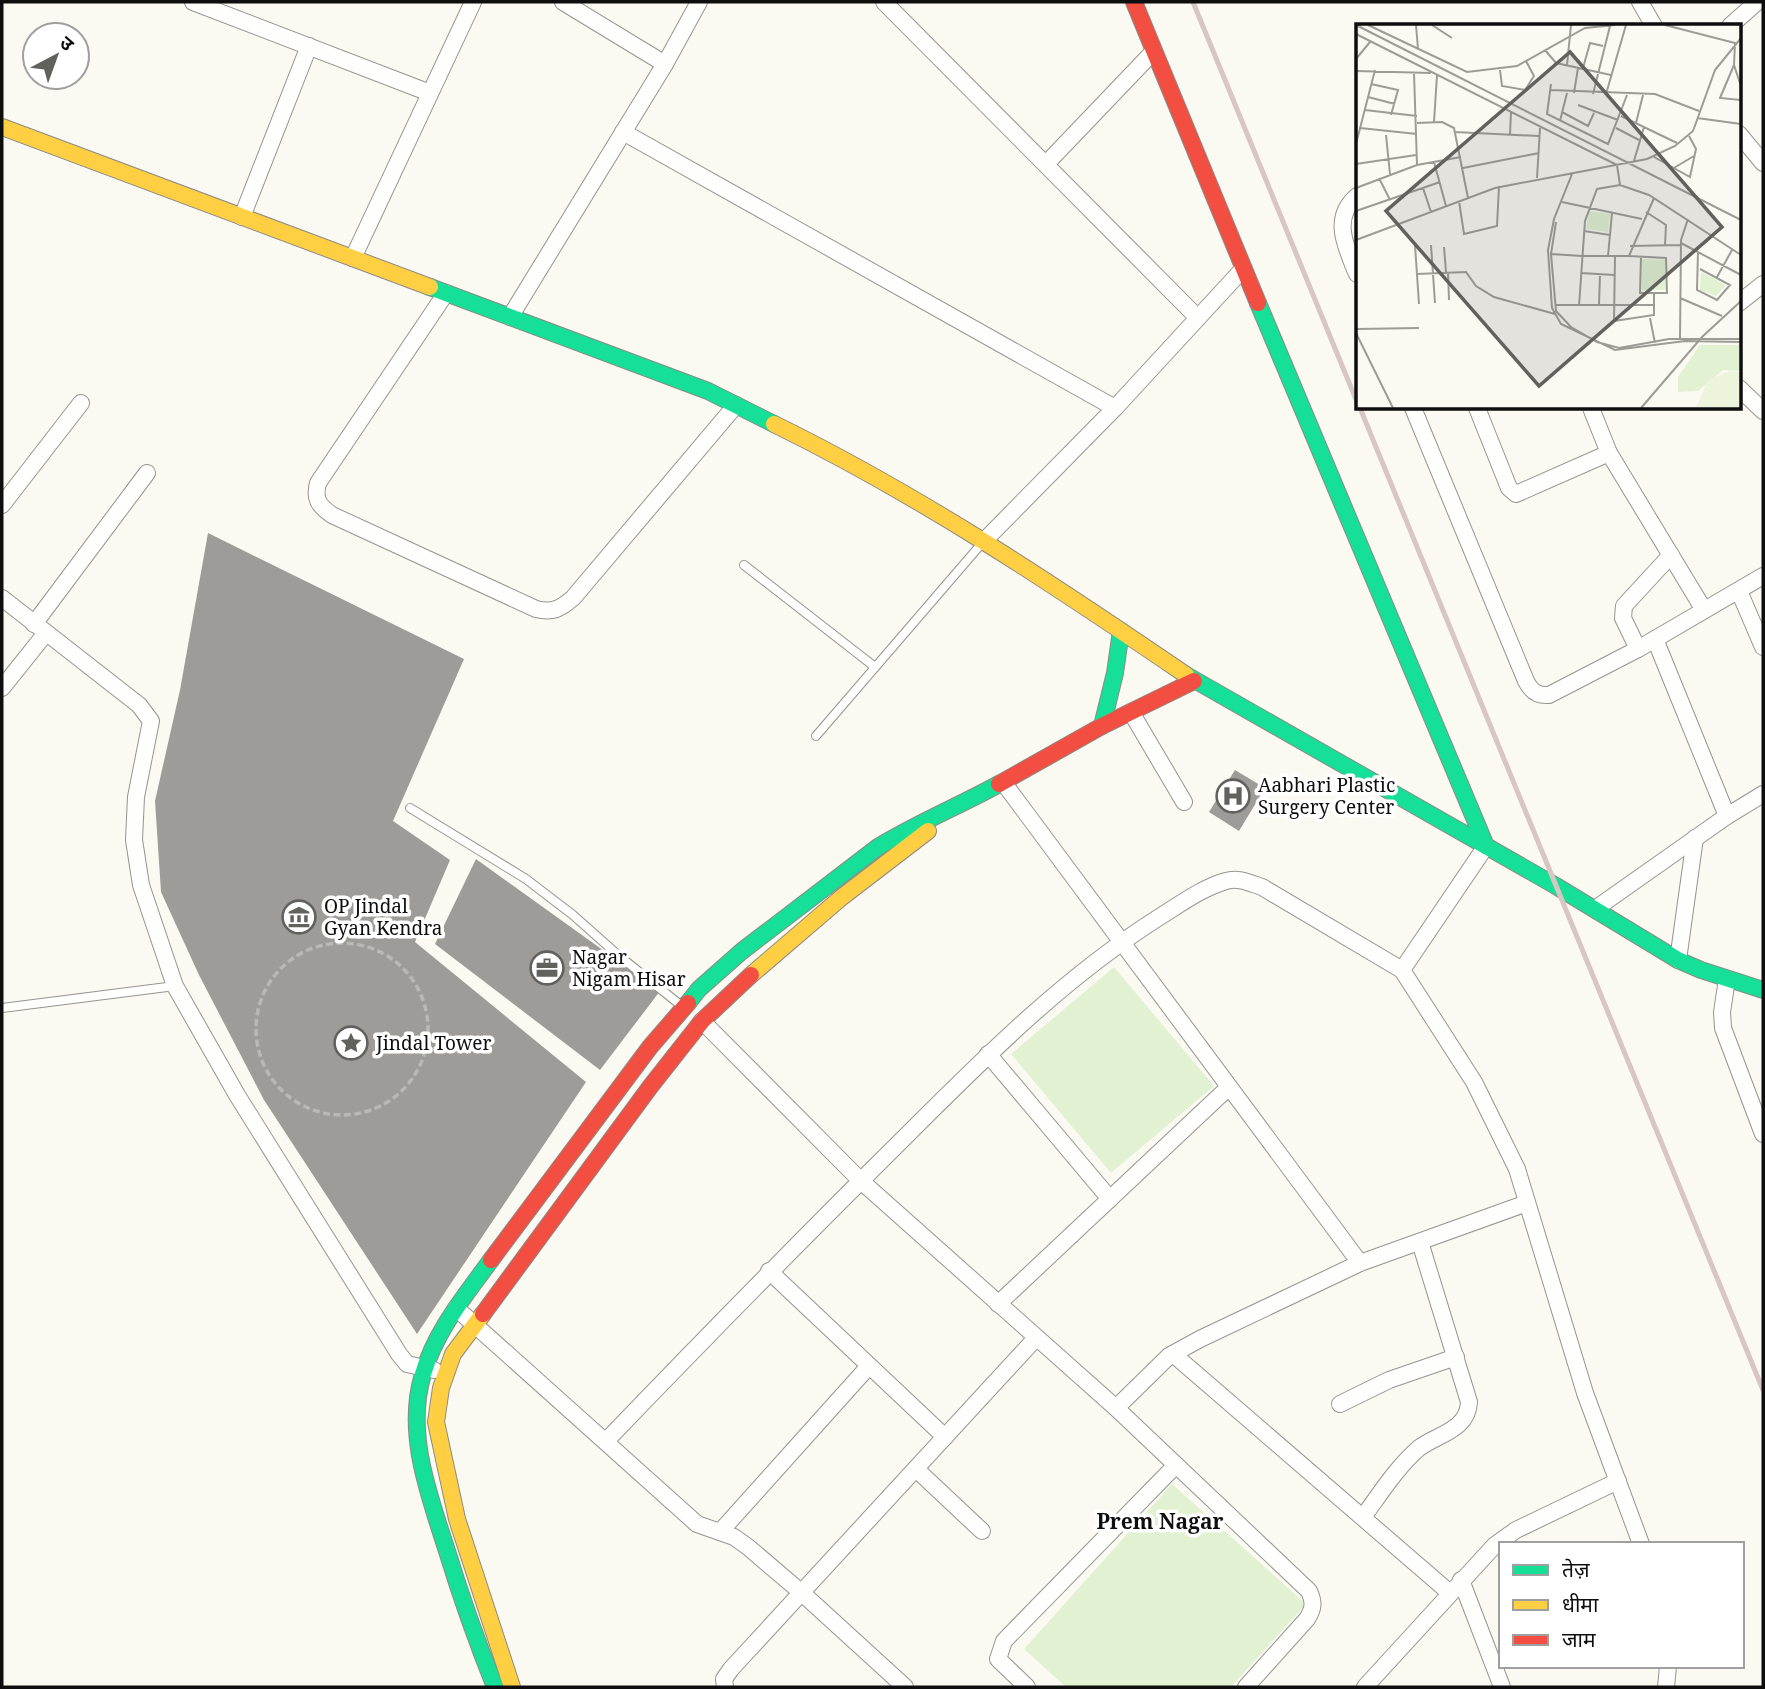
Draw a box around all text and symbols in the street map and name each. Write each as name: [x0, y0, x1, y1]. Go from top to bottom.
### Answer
north arrow: [21, 21, 91, 91]
inset map: [1356, 24, 1740, 410]
text: उ: [54, 30, 81, 57]
place label: Aabhari Plastic Surgery Center: [1258, 772, 1395, 820]
hospital icon: Aabhari Plastic Surgery Center: [1214, 777, 1252, 815]
place label: OP Jindal Gyan Kendra: [324, 893, 442, 941]
museum icon: OP Jindal Gyan Kendra: [280, 898, 318, 936]
place label: Nagar Nigam Hisar: [572, 944, 686, 992]
office icon: Nagar Nigam Hisar: [528, 949, 566, 987]
place icon: Jindal Tower: [332, 1024, 370, 1062]
place label: Jindal Tower: [375, 1030, 492, 1056]
district label: Prem Nagar: [1096, 1507, 1224, 1535]
legend: [1499, 1542, 1744, 1668]
text: तेज़: [1562, 1555, 1590, 1583]
text: धीमा: [1562, 1590, 1599, 1618]
text: जाम: [1562, 1625, 1596, 1653]

